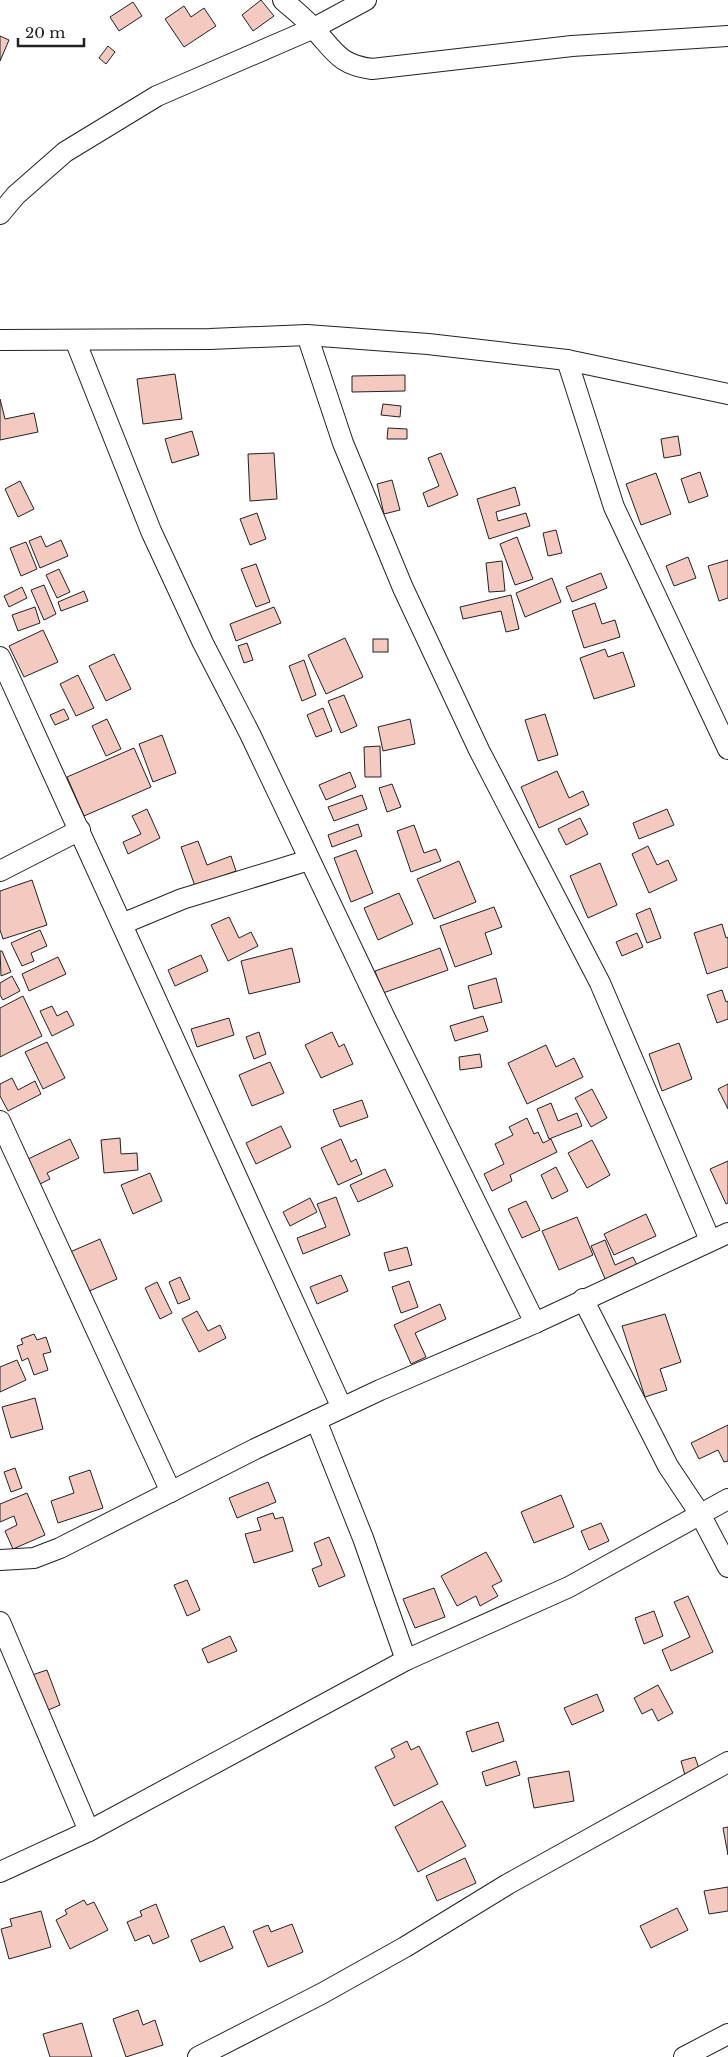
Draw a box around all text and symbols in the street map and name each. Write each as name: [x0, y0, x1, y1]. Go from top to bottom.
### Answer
scale bar: [18, 15, 84, 47]
text: 20 m: [25, 23, 65, 42]

